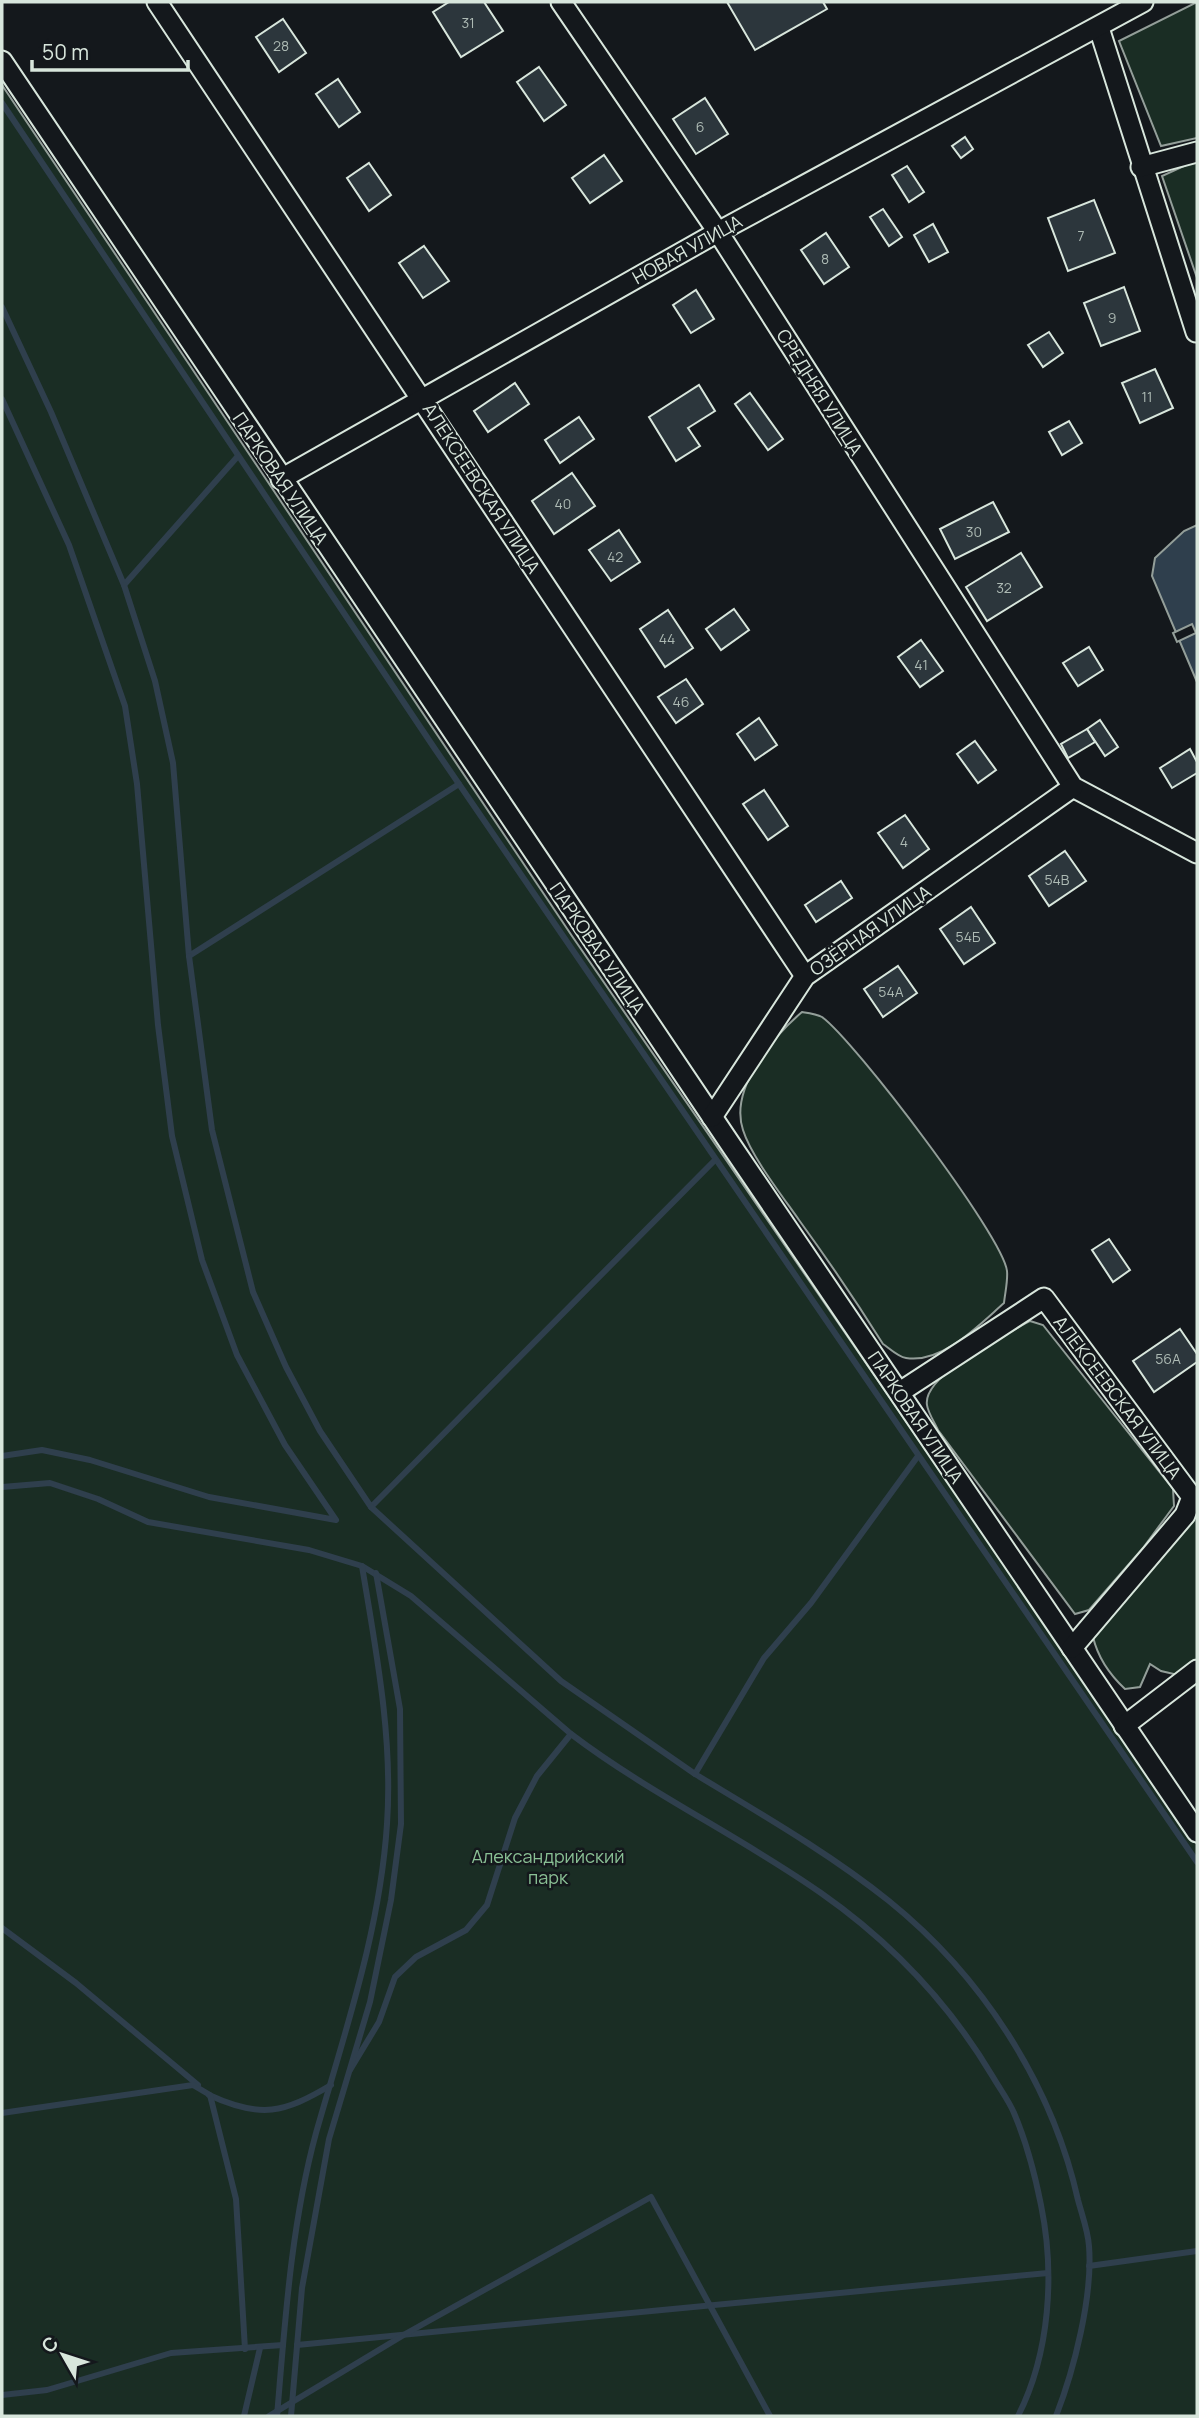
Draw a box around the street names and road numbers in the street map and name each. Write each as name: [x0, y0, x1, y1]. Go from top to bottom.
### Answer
street label: НОВАЯ УЛИЦА: [628, 209, 747, 289]
street label: СРЕДНЯЯ УЛИЦА: [771, 324, 869, 460]
street label: АЛЕКСЕЕВСКАЯ УЛИЦА: [418, 398, 546, 578]
street label: ПАРКОВАЯ УЛИЦА: [228, 407, 334, 549]
street label: ПАРКОВАЯ УЛИЦА: [545, 877, 651, 1019]
street label: ОЗЁРНАЯ УЛИЦА: [805, 879, 936, 981]
street label: АЛЕКСЕЕВСКАЯ УЛИЦА: [1049, 1311, 1188, 1484]
street label: ПАРКОВАЯ УЛИЦА: [863, 1346, 969, 1488]

